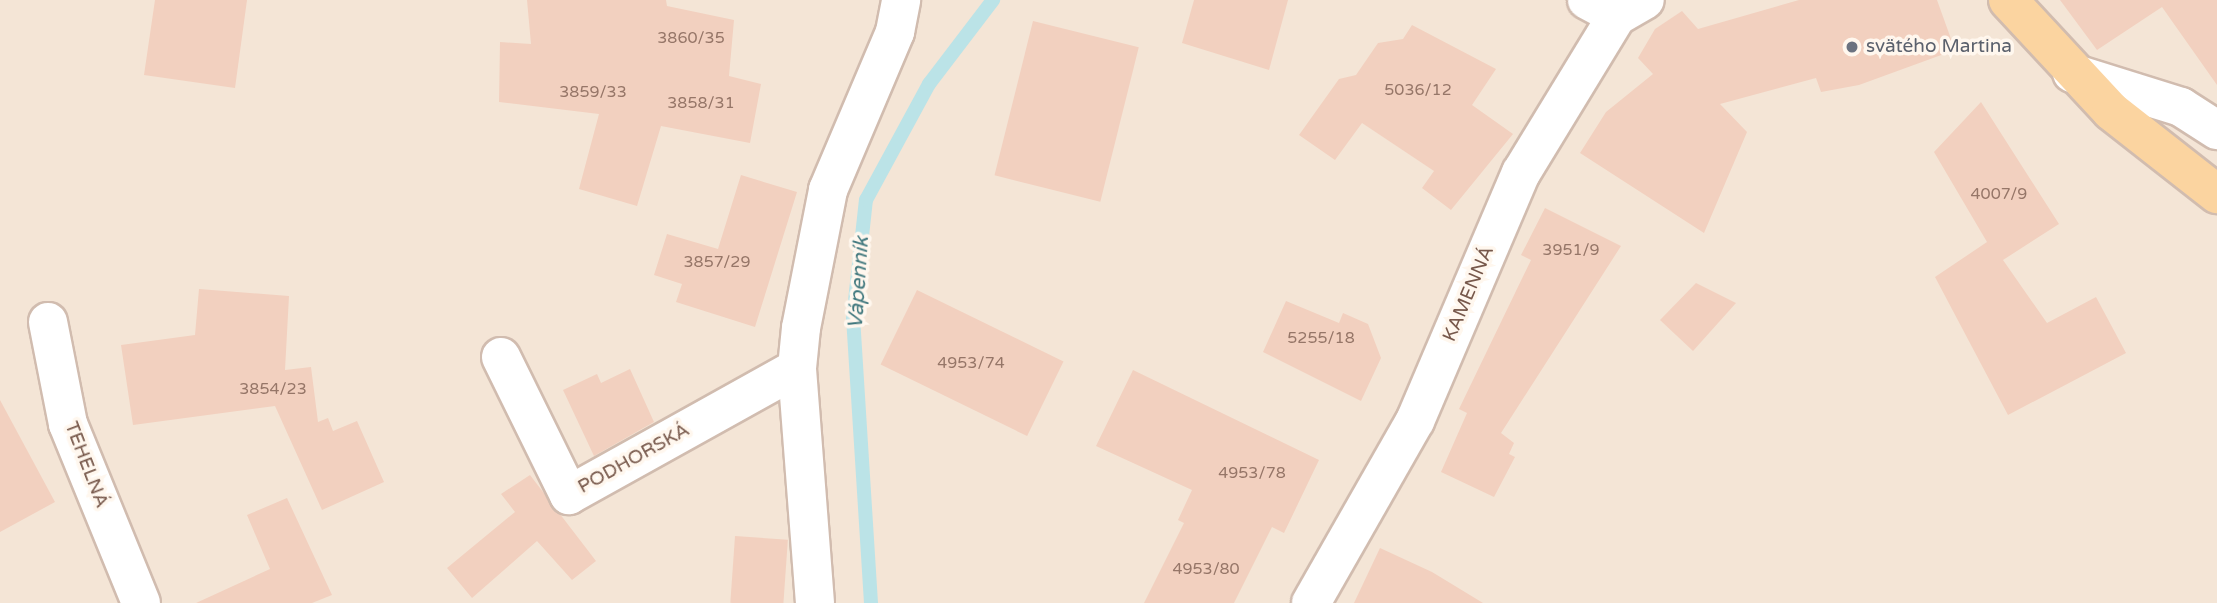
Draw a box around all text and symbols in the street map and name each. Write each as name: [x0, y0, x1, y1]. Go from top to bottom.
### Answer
house number: 3860/35: [657, 28, 725, 48]
place label: svätého Martina: [1866, 36, 2012, 58]
marker: svätého Martina: [1844, 39, 1860, 55]
house number: 5036/12: [1384, 80, 1452, 100]
house number: 3859/33: [559, 82, 627, 102]
house number: 3858/31: [667, 93, 735, 113]
house number: 4007/9: [1971, 184, 2027, 204]
water label: Vápenník: [843, 236, 875, 330]
house number: 3951/9: [1542, 240, 1600, 260]
street label: KAMENNÁ: [1439, 243, 1499, 345]
house number: 3857/29: [684, 252, 750, 272]
house number: 5255/18: [1287, 328, 1355, 348]
house number: 4953/74: [937, 353, 1005, 373]
house number: 3854/23: [239, 379, 307, 399]
street label: TEHELNÁ: [59, 419, 113, 511]
street label: PODHORSKÁ: [574, 419, 694, 499]
house number: 4953/78: [1218, 463, 1286, 483]
house number: 4953/80: [1172, 559, 1240, 579]

